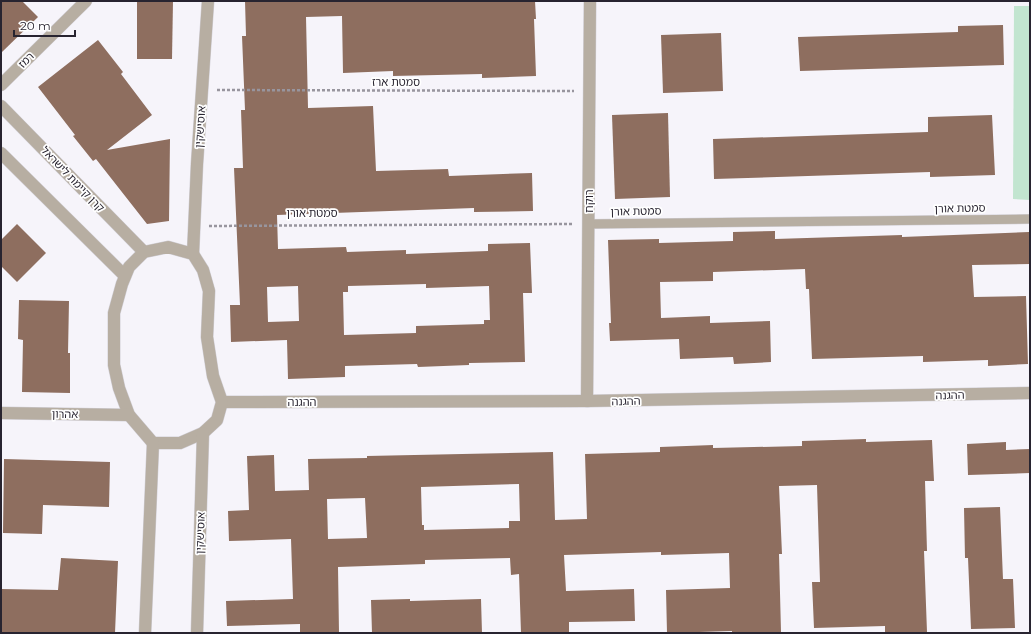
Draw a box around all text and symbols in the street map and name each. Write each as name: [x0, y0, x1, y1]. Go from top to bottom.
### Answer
scale bar: [14, 12, 75, 38]
text: 20 m: [20, 18, 51, 33]
street label: רמז: [15, 49, 37, 71]
street label: סמטת ארז: [372, 75, 420, 89]
street label: אוסישקין: [192, 105, 208, 149]
street label: קרן קיימת לישראל: [38, 143, 108, 215]
street label: רוקח: [582, 189, 596, 213]
street label: סמטת אורן: [934, 201, 986, 215]
street label: סמטת אורן: [610, 204, 662, 218]
street label: סמטת אורן: [286, 206, 338, 220]
street label: ההגנה: [935, 388, 965, 402]
street label: ההגנה: [611, 394, 641, 408]
street label: ההגנה: [288, 395, 317, 409]
street label: אהרון: [52, 407, 78, 421]
street label: אוסישקין: [192, 512, 208, 554]

